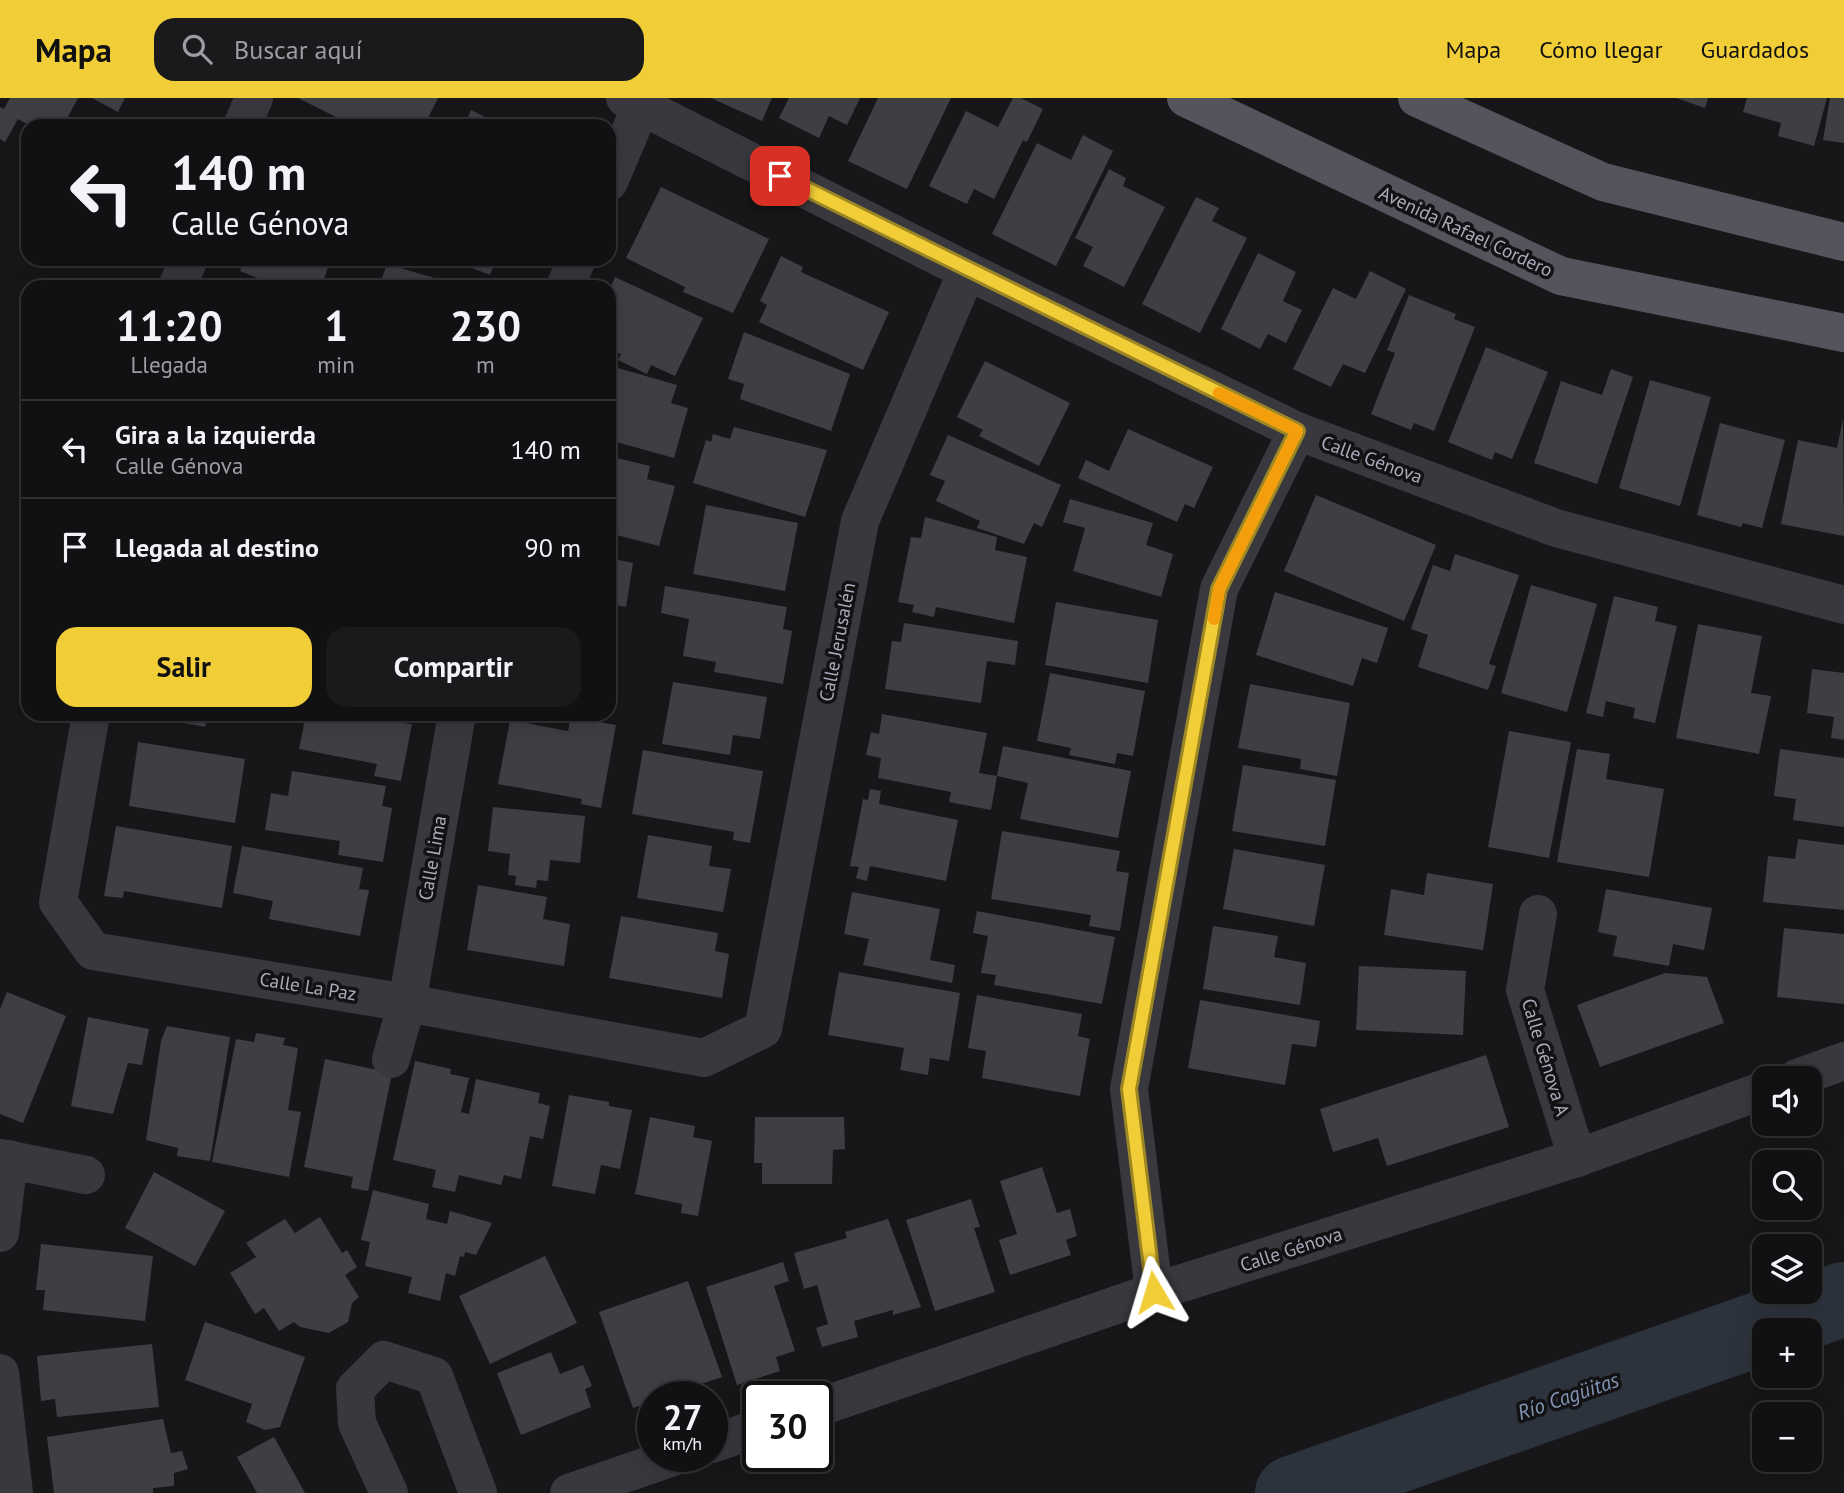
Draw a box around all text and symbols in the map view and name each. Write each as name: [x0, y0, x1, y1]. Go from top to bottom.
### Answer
search box: [154, 18, 644, 81]
text: Mapa: [35, 28, 112, 71]
icon: search: [178, 30, 216, 68]
text: Buscar aquí: [234, 33, 362, 66]
text: Mapa: [1445, 34, 1501, 65]
text: Cómo llegar: [1539, 34, 1663, 65]
text: Guardados: [1701, 34, 1809, 65]
text: 140 m: [171, 140, 306, 204]
pin: [750, 146, 810, 206]
icon: left: [56, 147, 147, 238]
icon: arrive: [761, 157, 799, 195]
street label: Avenida Rafael Cordero: [1375, 180, 1557, 282]
text: Calle Génova: [171, 202, 350, 244]
text: 11:20: [116, 298, 222, 353]
text: 1: [324, 298, 348, 353]
text: 230: [450, 298, 521, 353]
text: Llegada: [130, 350, 208, 379]
text: min: [317, 350, 355, 379]
text: m: [476, 350, 495, 379]
text: Gira a la izquierda: [115, 418, 316, 451]
icon: left: [56, 430, 94, 468]
street label: Calle Génova: [1318, 430, 1426, 488]
text: 140 m: [510, 433, 581, 466]
text: Calle Génova: [115, 451, 243, 480]
icon: arrive: [56, 528, 94, 566]
text: Llegada al destino: [115, 531, 319, 564]
text: 90 m: [525, 531, 581, 564]
street label: Calle Jerusalén: [814, 580, 860, 704]
button: Salir: [56, 627, 312, 707]
button: Compartir: [326, 627, 581, 707]
street label: Calle Lima: [413, 814, 451, 902]
street label: Calle La Paz: [258, 967, 358, 1005]
street label: Calle Génova A: [1517, 995, 1575, 1119]
map controls: [1752, 1066, 1822, 1472]
button: sound: [1752, 1066, 1822, 1136]
button: search: [1752, 1150, 1822, 1220]
street label: Calle Génova: [1237, 1221, 1345, 1277]
button: layers: [1752, 1234, 1822, 1304]
position arrow: [1117, 1255, 1191, 1329]
button: +: [1752, 1318, 1822, 1388]
water label: Río Cagüitas: [1514, 1366, 1623, 1426]
speed limit sign: 30: [742, 1381, 833, 1472]
text: 27: [663, 1394, 702, 1440]
button: −: [1752, 1402, 1822, 1472]
text: km/h: [663, 1432, 702, 1455]

